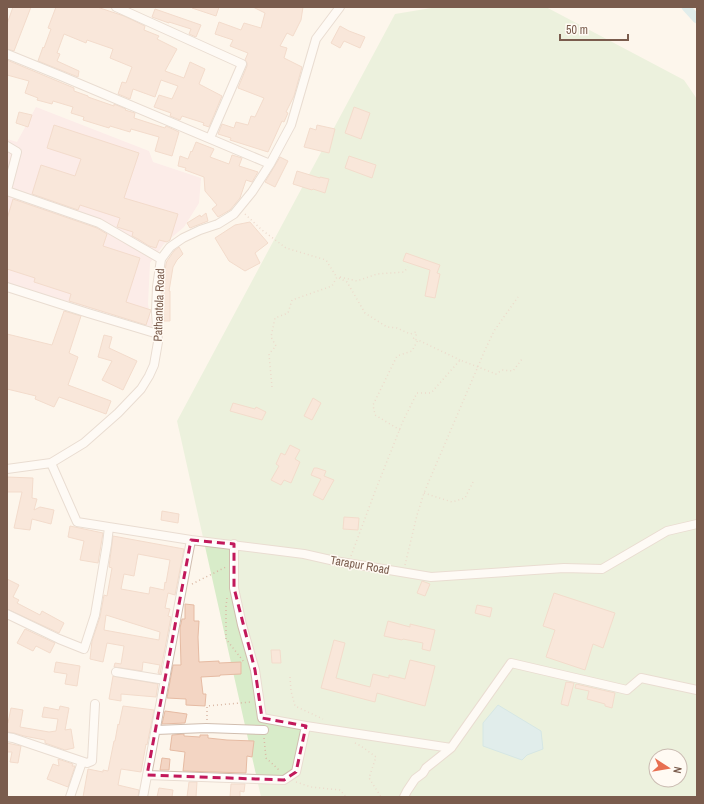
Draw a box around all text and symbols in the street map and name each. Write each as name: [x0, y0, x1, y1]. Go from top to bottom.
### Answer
scale bar: [560, 16, 628, 42]
text: 50 m: [566, 22, 588, 38]
street label: Pathantola Road: [150, 268, 168, 342]
street label: Tarapur Road: [329, 552, 391, 578]
north arrow: [648, 748, 688, 788]
text: N: [670, 765, 685, 775]

